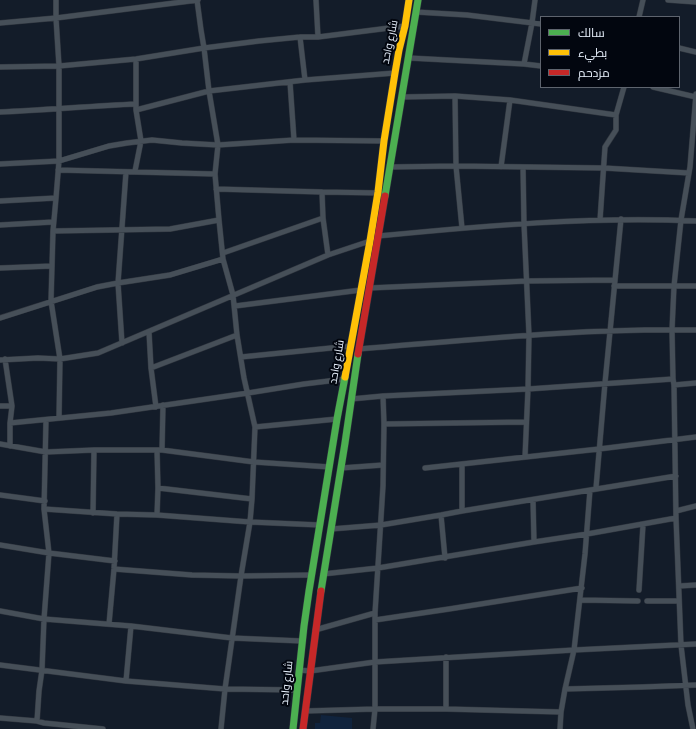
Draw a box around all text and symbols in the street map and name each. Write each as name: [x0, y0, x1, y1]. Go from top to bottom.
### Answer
legend: [540, 16, 680, 88]
street label: شارع واحد: [379, 19, 401, 65]
text: سالك: [578, 24, 605, 41]
text: بطيء: [578, 44, 607, 61]
text: مزدحم: [578, 64, 610, 81]
street label: شارع واحد: [327, 339, 347, 385]
street label: شارع واحد: [278, 660, 296, 706]

